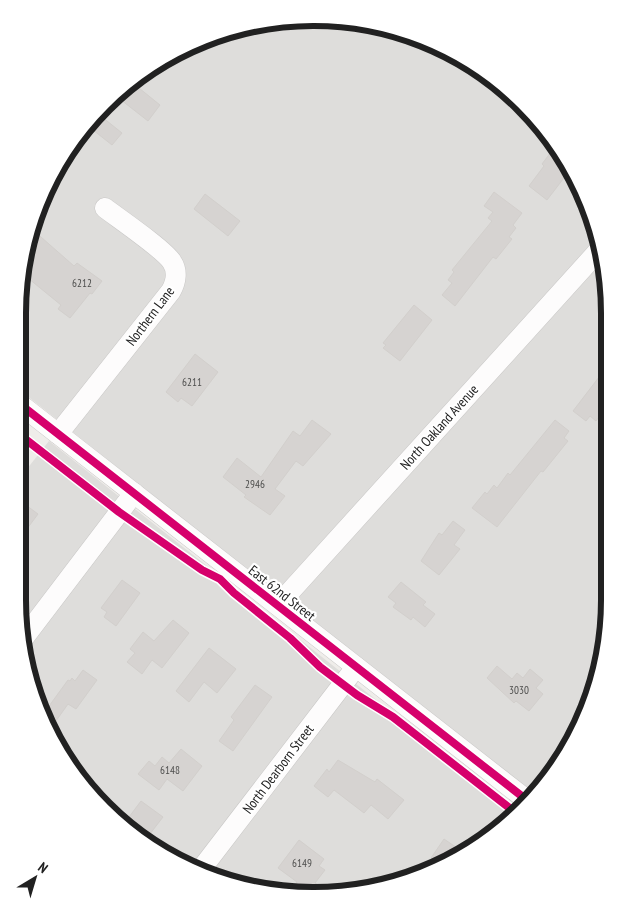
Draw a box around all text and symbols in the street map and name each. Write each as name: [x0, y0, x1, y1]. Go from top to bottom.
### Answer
house number: 6212: [72, 276, 92, 290]
street label: Northern Lane: [122, 283, 178, 349]
house number: 6211: [182, 375, 202, 389]
street label: North Oakland Avenue: [396, 380, 482, 473]
house number: 2946: [245, 477, 265, 491]
street label: East 62nd Street: [245, 561, 319, 625]
house number: 3030: [509, 683, 529, 697]
street label: North Dearborn Street: [239, 721, 318, 817]
house number: 6148: [160, 763, 180, 777]
north arrow: [10, 853, 60, 903]
house number: 6149: [292, 856, 312, 870]
text: N: [34, 858, 52, 877]

